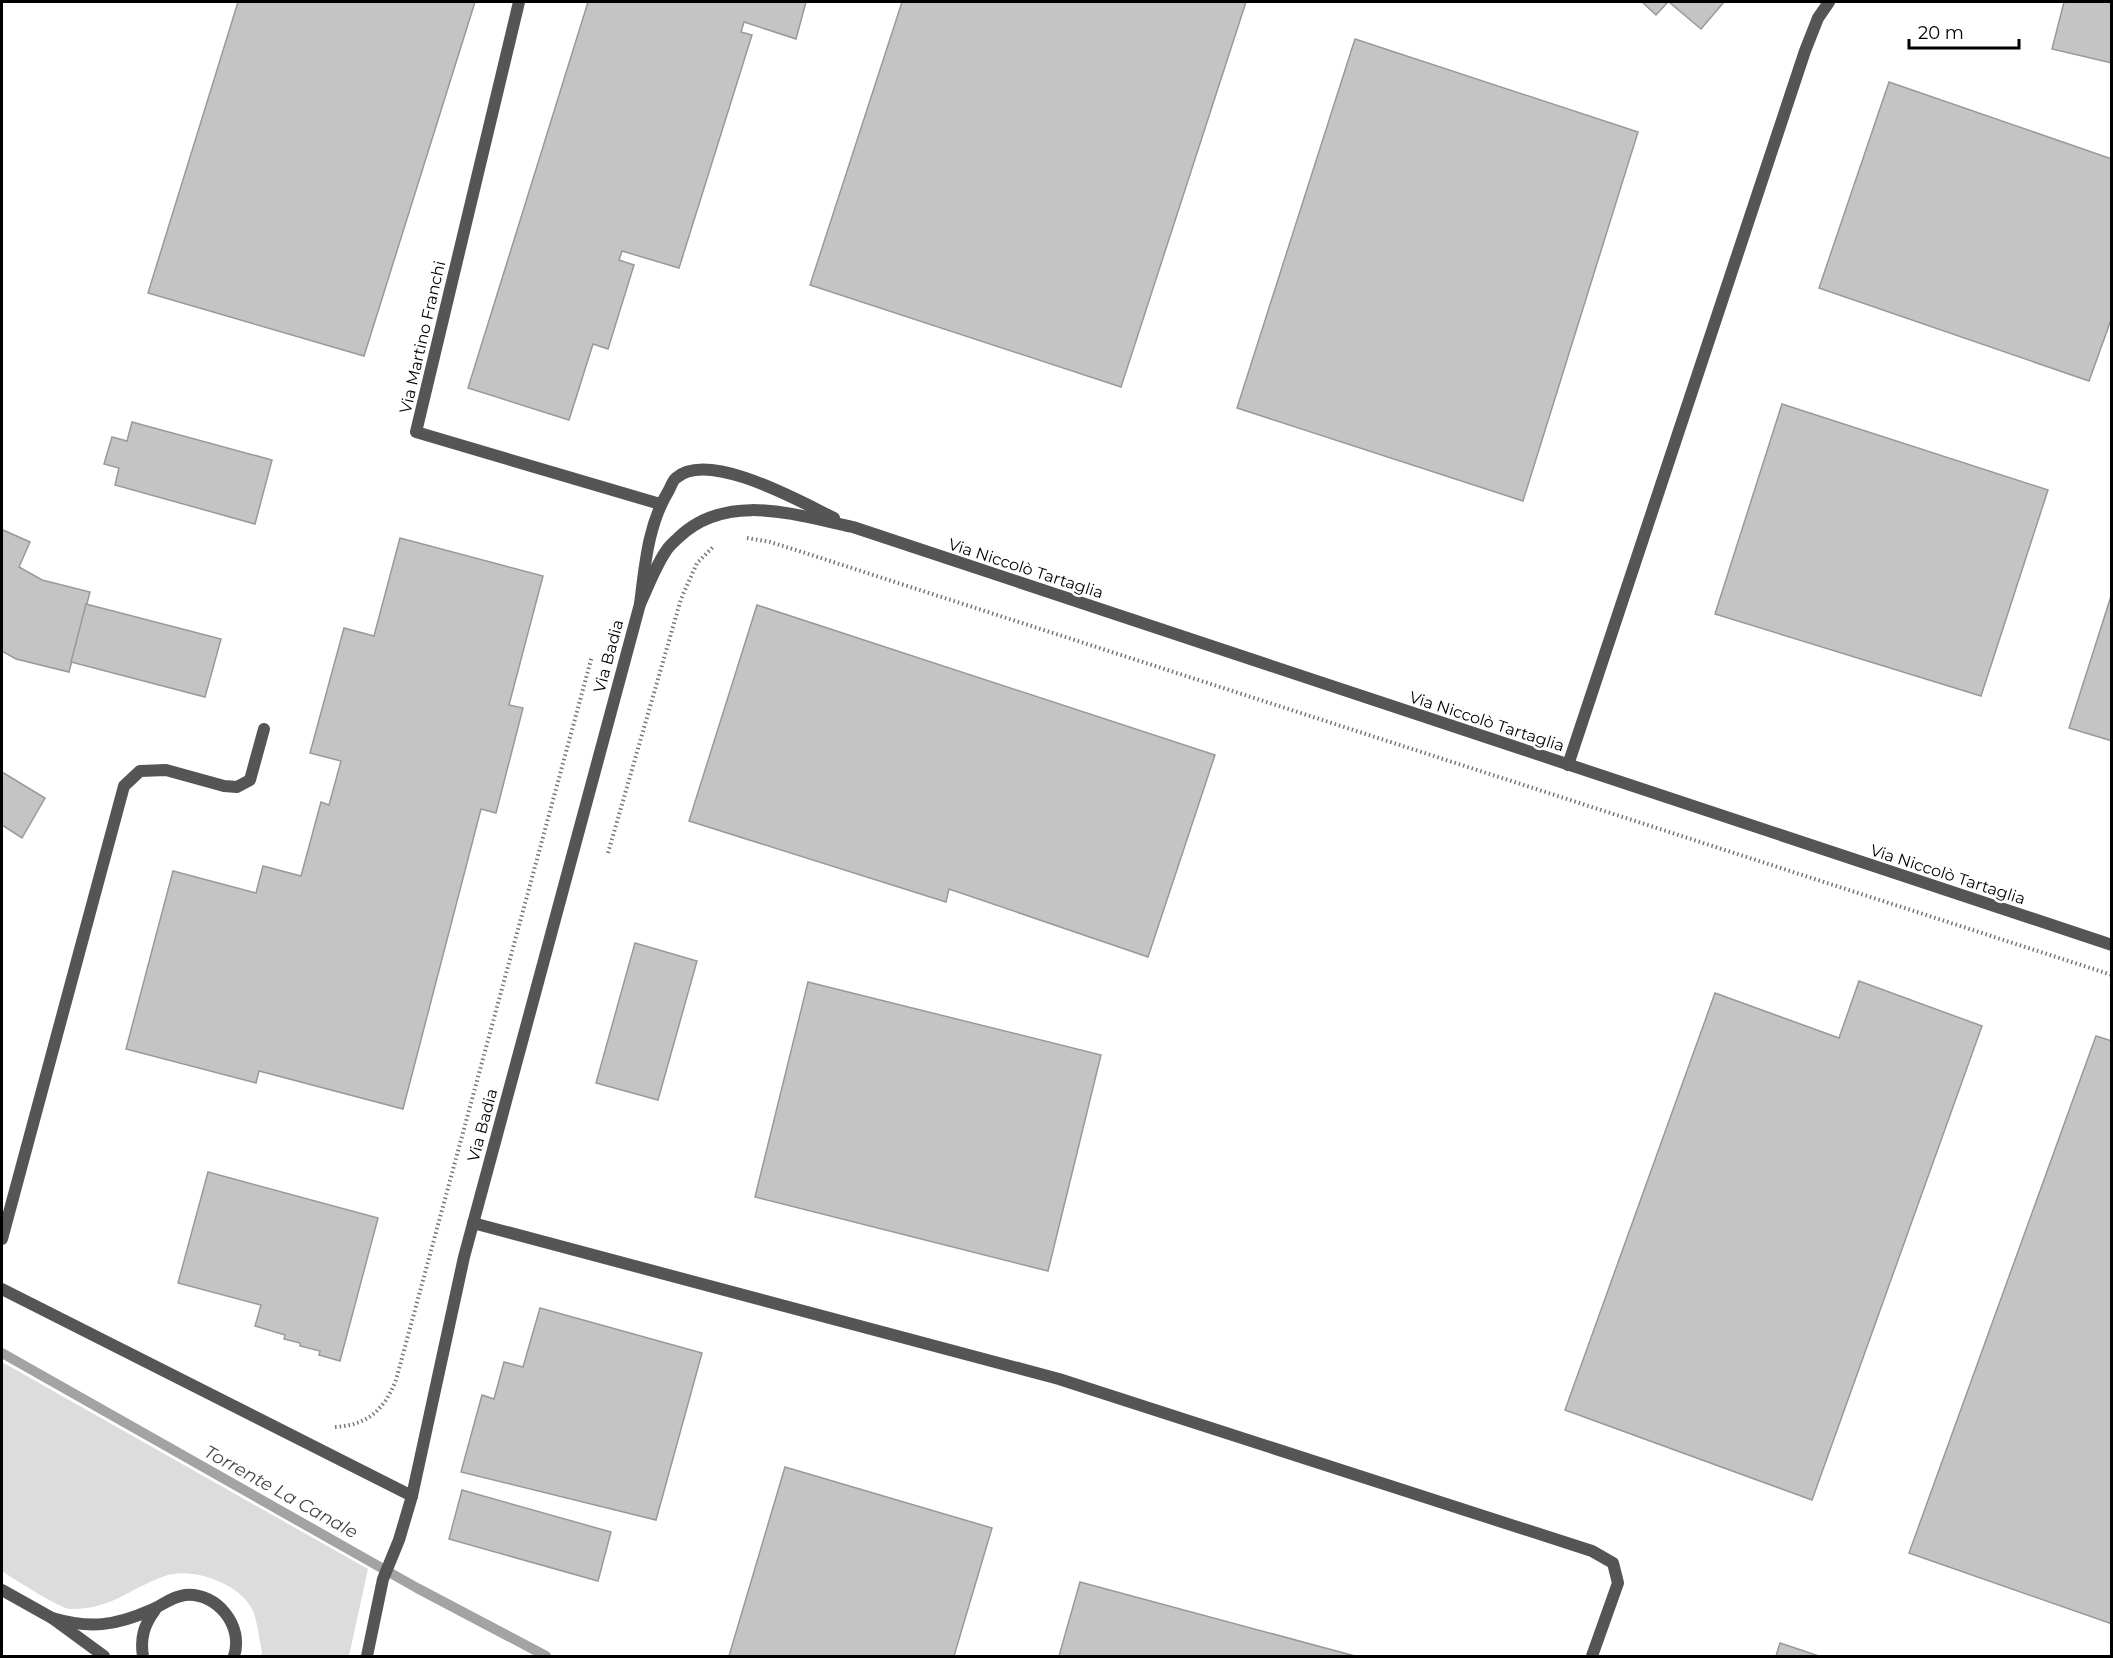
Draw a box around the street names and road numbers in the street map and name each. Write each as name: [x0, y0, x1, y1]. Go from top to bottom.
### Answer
street label: Via Martino Franchi: [396, 259, 449, 415]
street label: Via Niccolò Tartaglia: [946, 534, 1106, 603]
street label: Via Badia: [590, 617, 627, 695]
street label: Via Niccolò Tartaglia: [1407, 687, 1567, 756]
street label: Via Niccolò Tartaglia: [1868, 840, 2028, 909]
street label: Via Badia: [464, 1086, 501, 1164]

